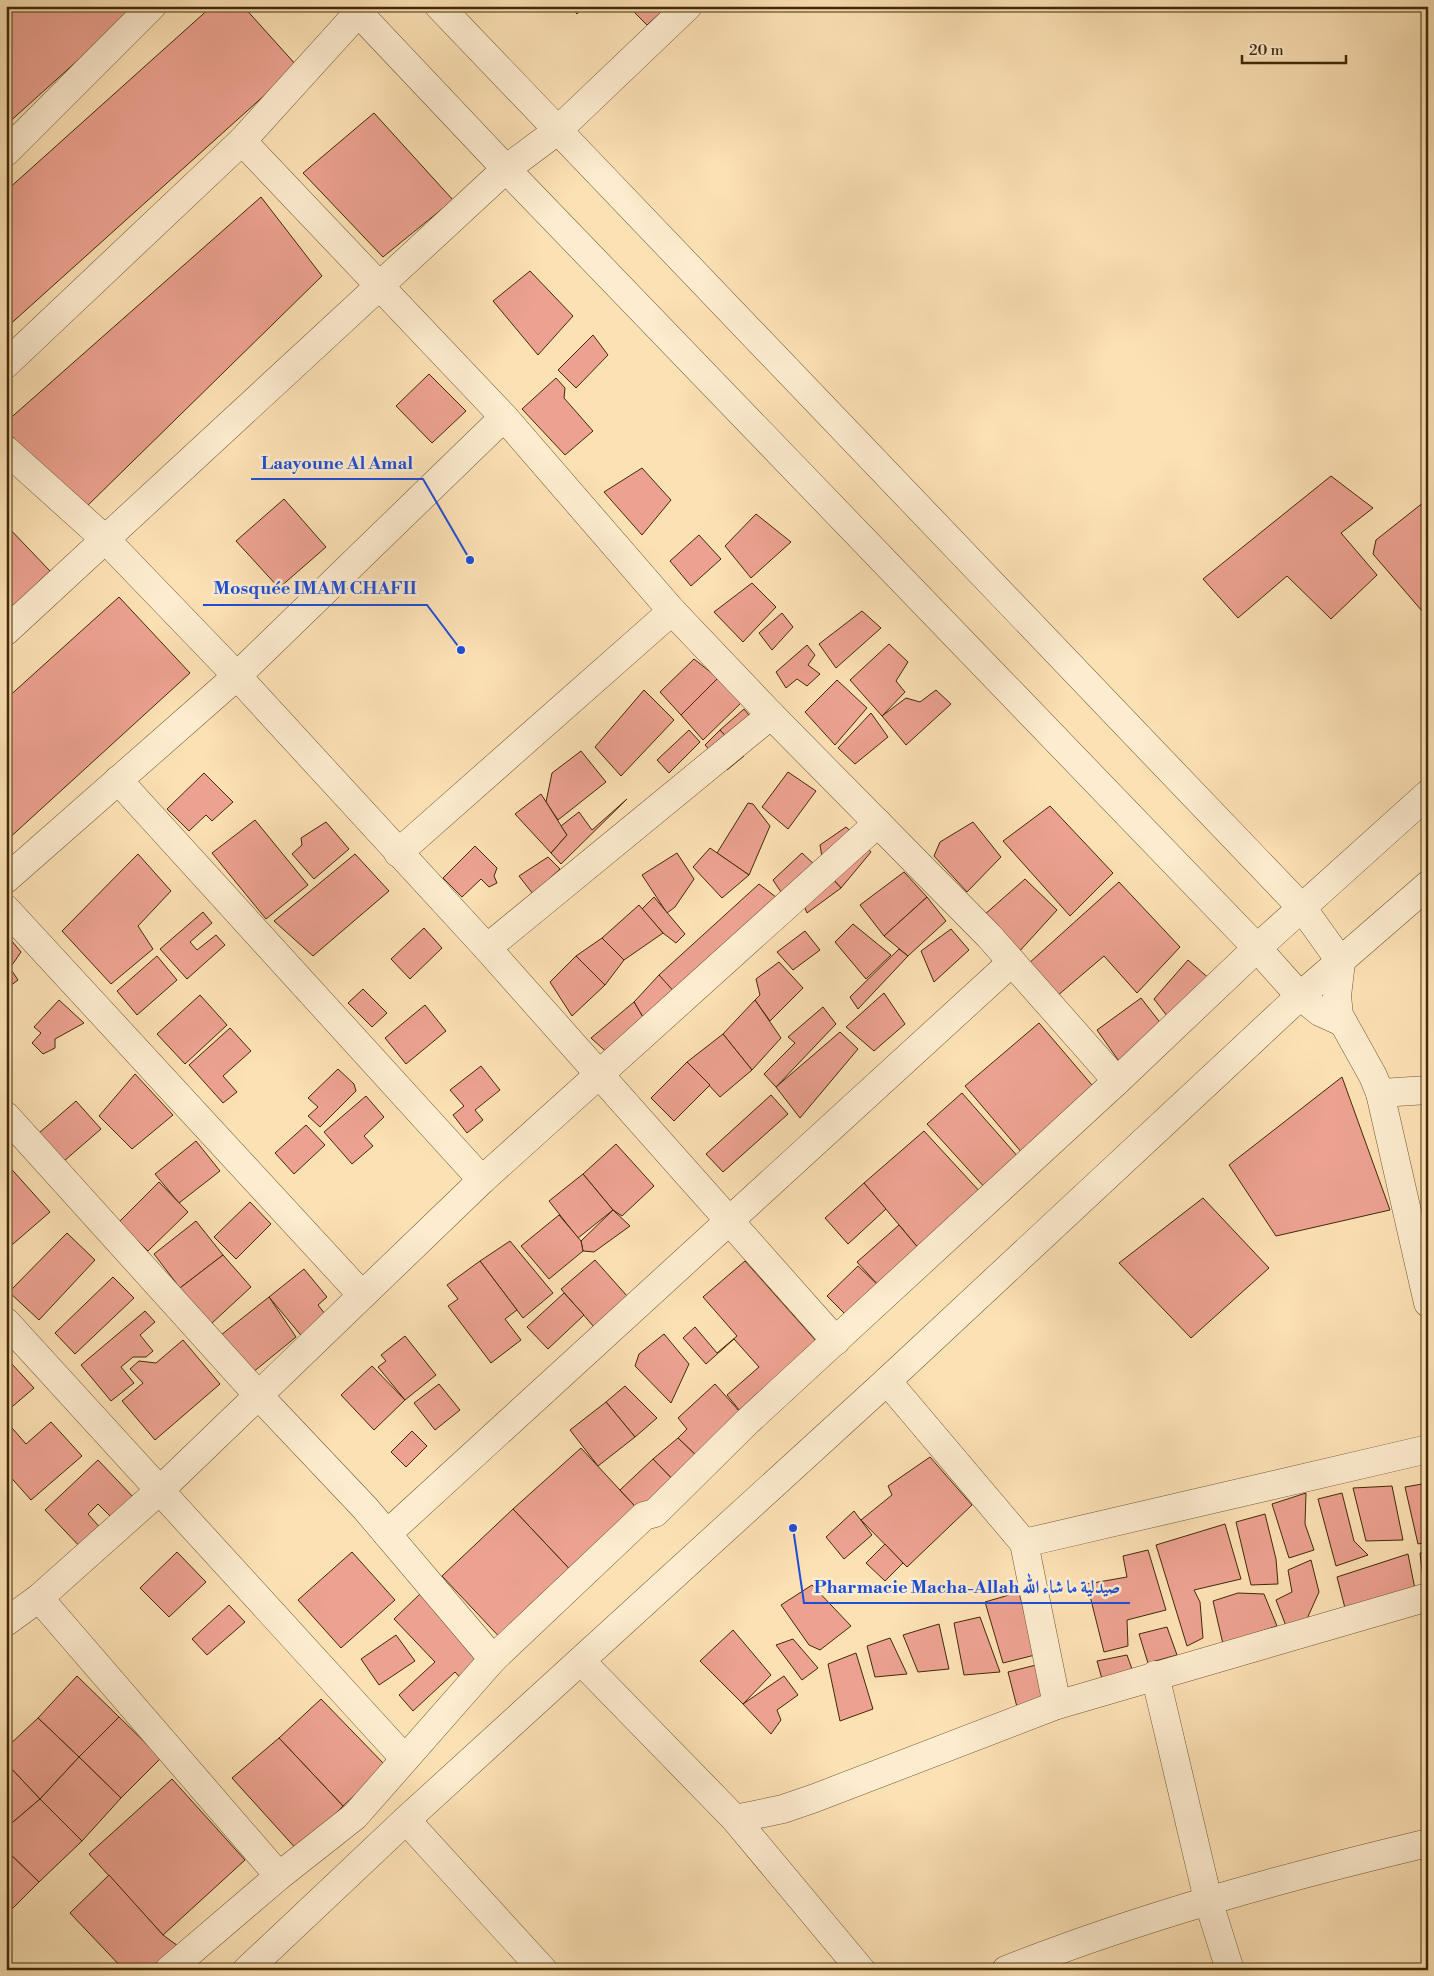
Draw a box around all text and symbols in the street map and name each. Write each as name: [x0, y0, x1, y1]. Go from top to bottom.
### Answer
scale bar: [1242, 32, 1345, 64]
text: 20 m: [1249, 41, 1284, 60]
callout: Laayoune Al Amal: [251, 446, 423, 479]
text: Laayoune Al Amal: [261, 452, 413, 475]
callout: Mosquée IMAM CHAFII: [203, 572, 427, 605]
text: Mosquée IMAM CHAFII: [213, 577, 417, 600]
callout: Pharmacie Macha-Allah صيدلية ما شاء الله: [804, 1570, 1130, 1603]
text: Pharmacie Macha-Allah صيدلية ما شاء الله: [814, 1572, 1120, 1599]

